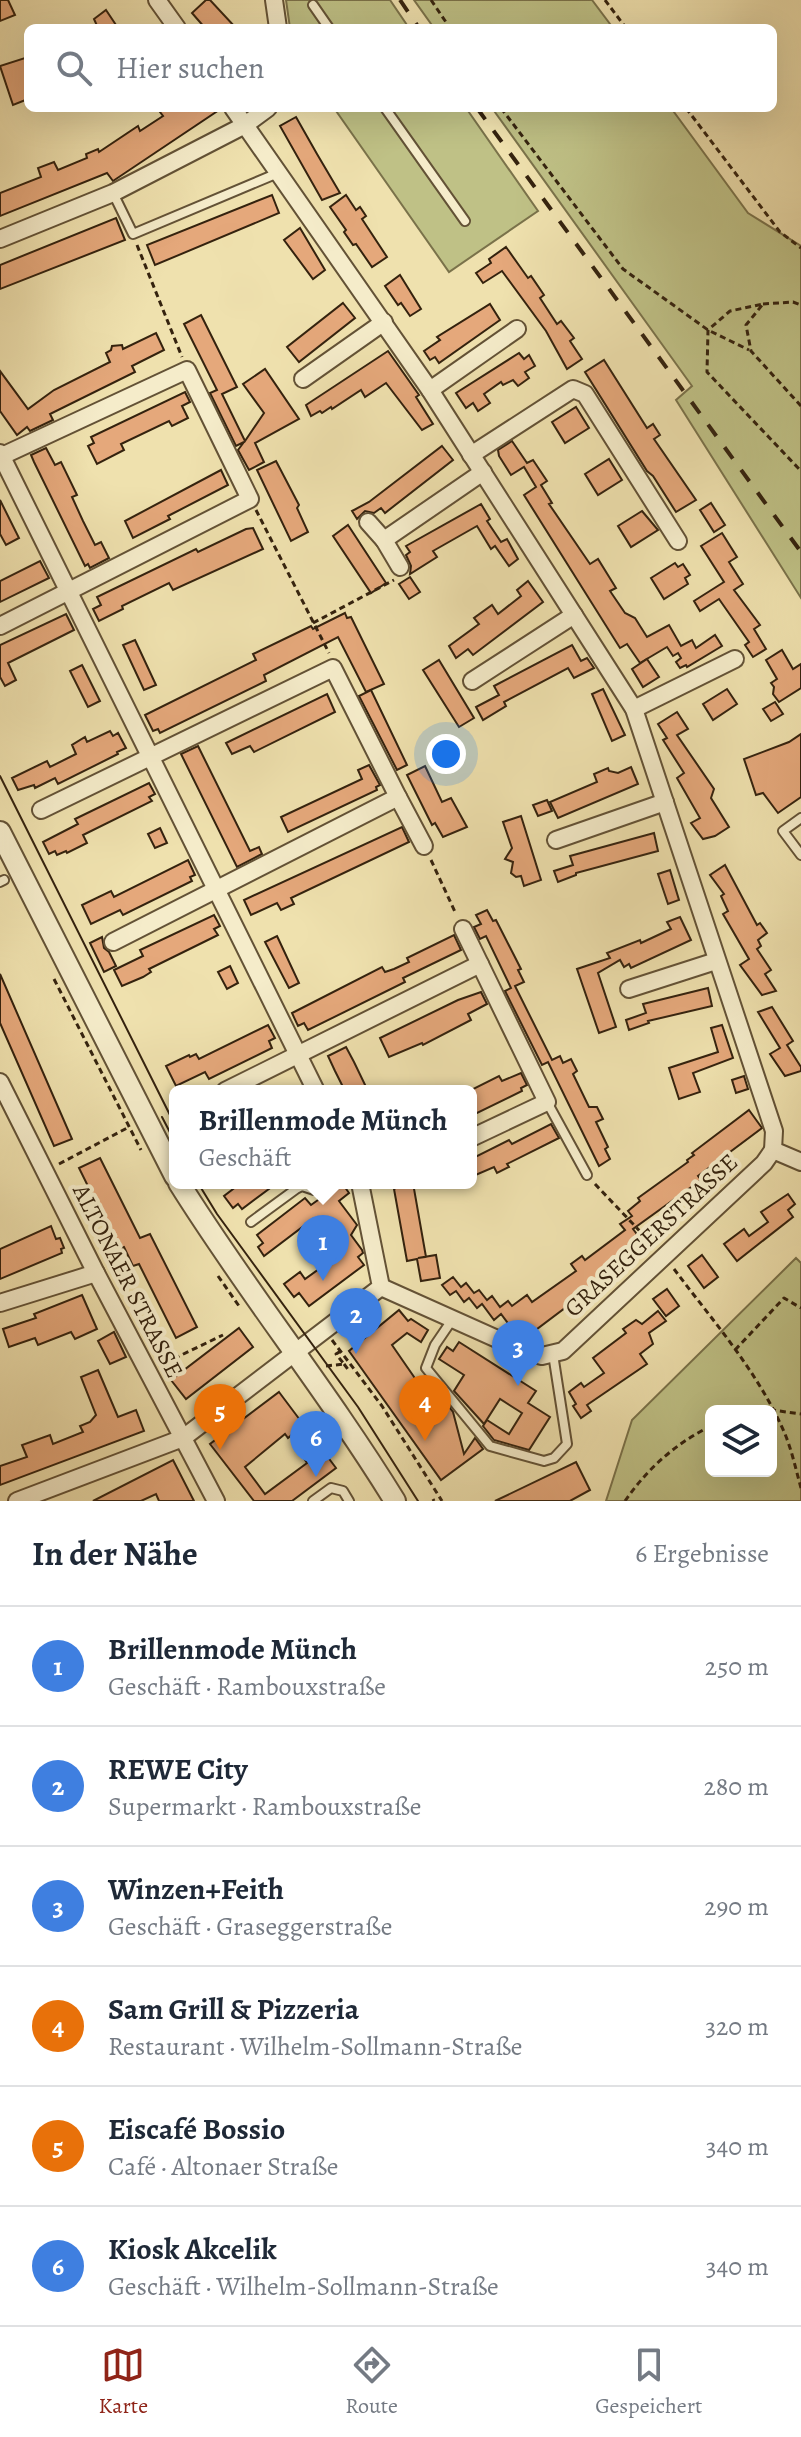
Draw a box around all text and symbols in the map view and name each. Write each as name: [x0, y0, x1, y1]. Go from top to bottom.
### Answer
search box: [24, 24, 777, 112]
icon: search: [52, 46, 96, 90]
text: Hier suchen: [116, 48, 265, 88]
your location: [426, 734, 466, 774]
popup: [169, 1085, 477, 1189]
text: Brillenmode Münch: [198, 1100, 448, 1140]
text: Geschäft: [198, 1140, 291, 1175]
street label: GRASEGGERSTRASSE: [557, 1146, 745, 1324]
street label: ALTONAER STRASSE: [65, 1178, 191, 1383]
pin: 1: [297, 1215, 349, 1281]
pin: 2: [330, 1288, 382, 1354]
pin: 3: [492, 1320, 544, 1386]
pin: 4: [399, 1375, 451, 1441]
pin: 5: [194, 1384, 246, 1450]
map controls: [705, 1405, 777, 1477]
button: layers: [705, 1405, 777, 1477]
pin: 6: [290, 1411, 342, 1477]
text: In der Nähe: [32, 1530, 198, 1577]
text: 6 Ergebnisse: [635, 1536, 769, 1571]
text: Brillenmode Münch: [108, 1629, 357, 1669]
text: 1: [53, 1649, 63, 1684]
text: 250 m: [705, 1649, 769, 1684]
text: Geschäft · Rambouxstraße: [108, 1669, 386, 1704]
text: REWE City: [108, 1749, 248, 1789]
text: 2: [52, 1769, 64, 1804]
text: 280 m: [703, 1769, 769, 1804]
text: Supermarkt · Rambouxstraße: [108, 1789, 421, 1824]
text: Winzen+Feith: [108, 1869, 284, 1909]
text: 3: [52, 1889, 64, 1924]
text: 290 m: [704, 1889, 769, 1924]
text: Geschäft · Graseggerstraße: [108, 1909, 392, 1944]
text: Sam Grill & Pizzeria: [108, 1989, 359, 2029]
text: 4: [52, 2009, 64, 2044]
text: 320 m: [705, 2009, 769, 2044]
text: Restaurant · Wilhelm-Sollmann-Straße: [108, 2029, 523, 2064]
text: Eiscafé Bossio: [108, 2109, 285, 2149]
text: 5: [52, 2129, 64, 2164]
text: 340 m: [706, 2129, 769, 2164]
text: Café · Altonaer Straße: [108, 2149, 338, 2184]
text: Kiosk Akcelik: [108, 2229, 277, 2269]
text: 6: [52, 2249, 64, 2284]
text: 340 m: [706, 2249, 769, 2284]
text: Geschäft · Wilhelm-Sollmann-Straße: [108, 2269, 499, 2304]
tab: Karte: [99, 2343, 148, 2421]
tab: Route: [345, 2343, 398, 2421]
tab: Gespeichert: [595, 2343, 702, 2421]

